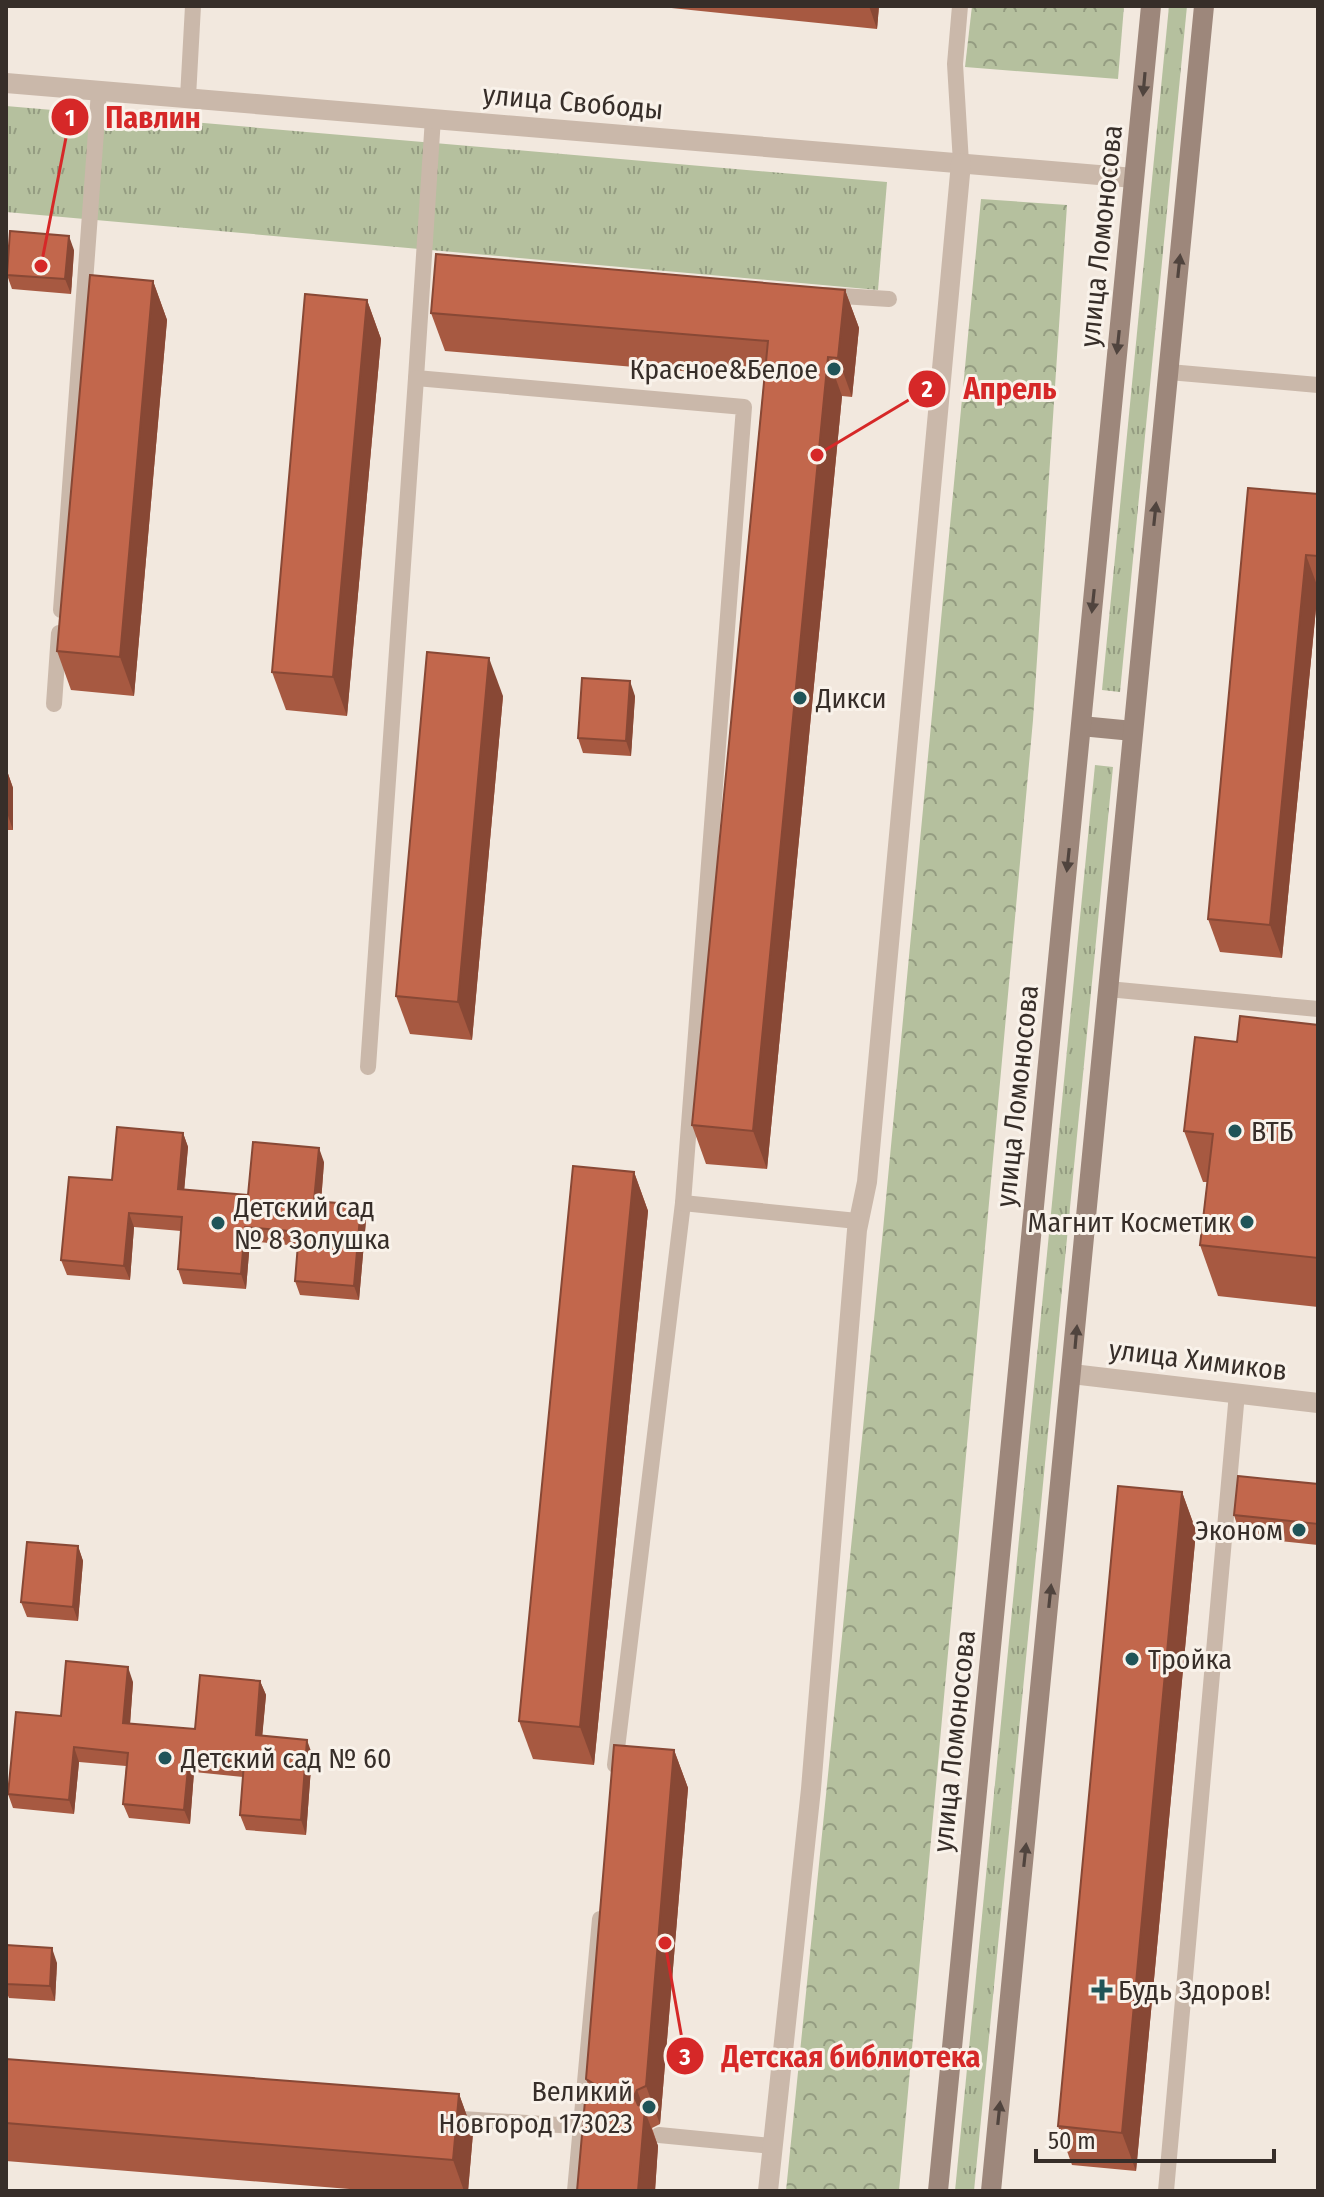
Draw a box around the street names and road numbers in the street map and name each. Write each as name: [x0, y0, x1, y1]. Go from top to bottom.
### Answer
street label: улица Свободы: [481, 78, 665, 126]
street label: улица Ломоносова: [1073, 123, 1129, 349]
street label: улица Ломоносова: [989, 983, 1045, 1209]
street label: улица Химиков: [1107, 1333, 1289, 1387]
street label: улица Ломоносова: [926, 1628, 982, 1854]

